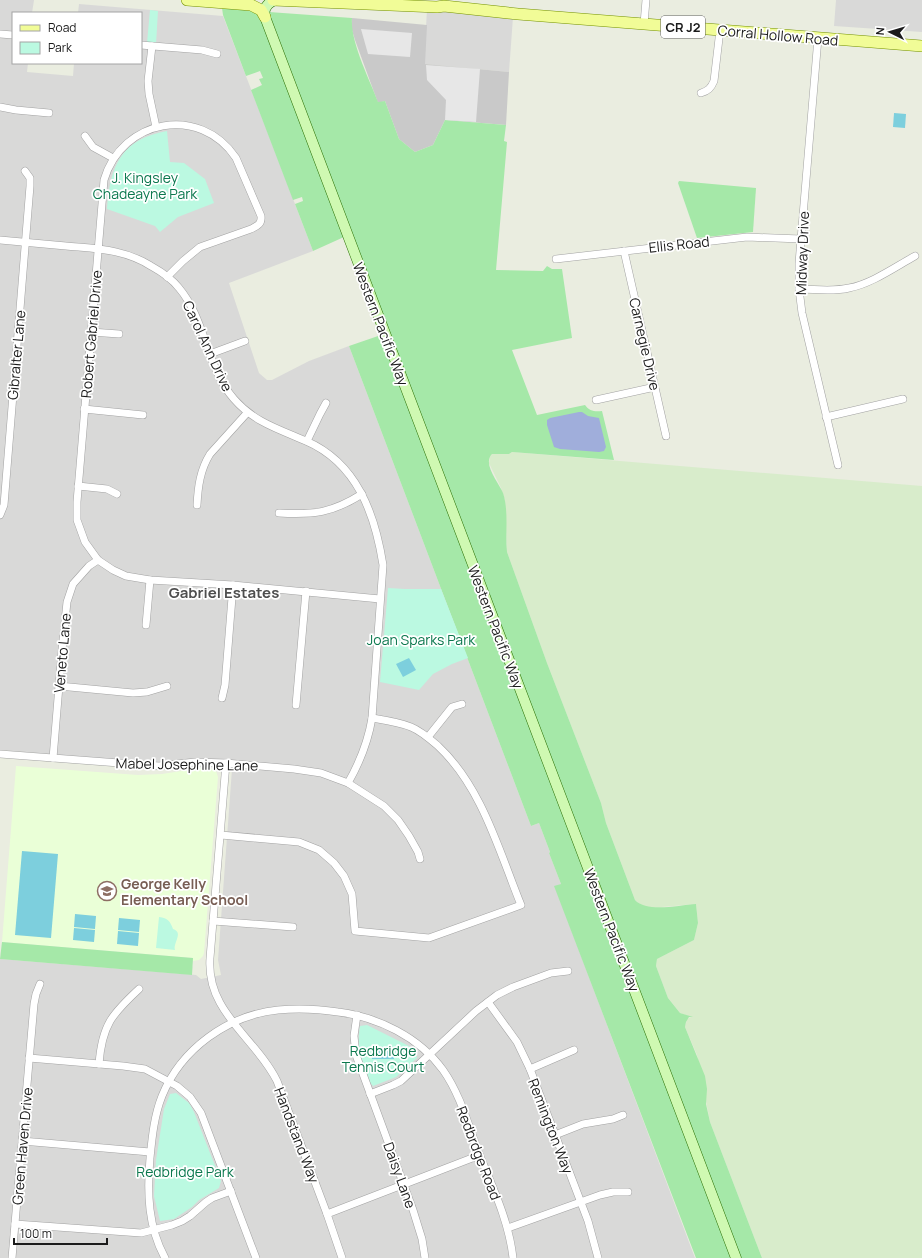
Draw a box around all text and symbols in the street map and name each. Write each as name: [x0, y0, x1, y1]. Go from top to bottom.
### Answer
legend: [12, 12, 142, 64]
north arrow: [870, 12, 910, 52]
road number: CR J2: [661, 16, 705, 38]
text: Road: [48, 19, 76, 36]
street label: Corral Hollow Road: [717, 20, 839, 50]
text: N: [872, 26, 887, 36]
text: Park: [48, 39, 73, 56]
park label: J. Kingsley Chadeayne Park: [93, 168, 198, 203]
street label: Midway Drive: [791, 211, 813, 295]
street label: Ellis Road: [648, 231, 710, 257]
street label: Western Pacific Way: [349, 260, 413, 389]
street label: Robert Gabriel Drive: [76, 269, 106, 399]
street label: Carnegie Drive: [625, 296, 665, 392]
street label: Carol Ann Drive: [179, 298, 237, 394]
street label: Gibralter Lane: [3, 309, 29, 401]
street label: Western Pacific Way: [464, 563, 528, 692]
district label: Gabriel Estates: [169, 582, 279, 603]
street label: Veneto Lane: [49, 612, 75, 694]
park label: Joan Sparks Park: [367, 630, 476, 649]
street label: Mabel Josephine Lane: [116, 753, 258, 775]
street label: Western Pacific Way: [580, 866, 644, 995]
place label: George Kelly Elementary School: [121, 874, 248, 909]
school or university icon: George Kelly Elementary School: [96, 880, 118, 902]
park label: Redbridge Tennis Court: [342, 1041, 425, 1076]
street label: Remington Way: [524, 1076, 578, 1177]
street label: Handstand Way: [270, 1084, 324, 1186]
street label: Green Haven Drive: [7, 1086, 37, 1206]
street label: Redbrdge Road: [452, 1103, 506, 1203]
street label: Daisy Lane: [379, 1139, 421, 1211]
park label: Redbridge Park: [136, 1162, 235, 1181]
scale bar: [14, 1220, 107, 1246]
text: 100 m: [20, 1225, 52, 1242]

